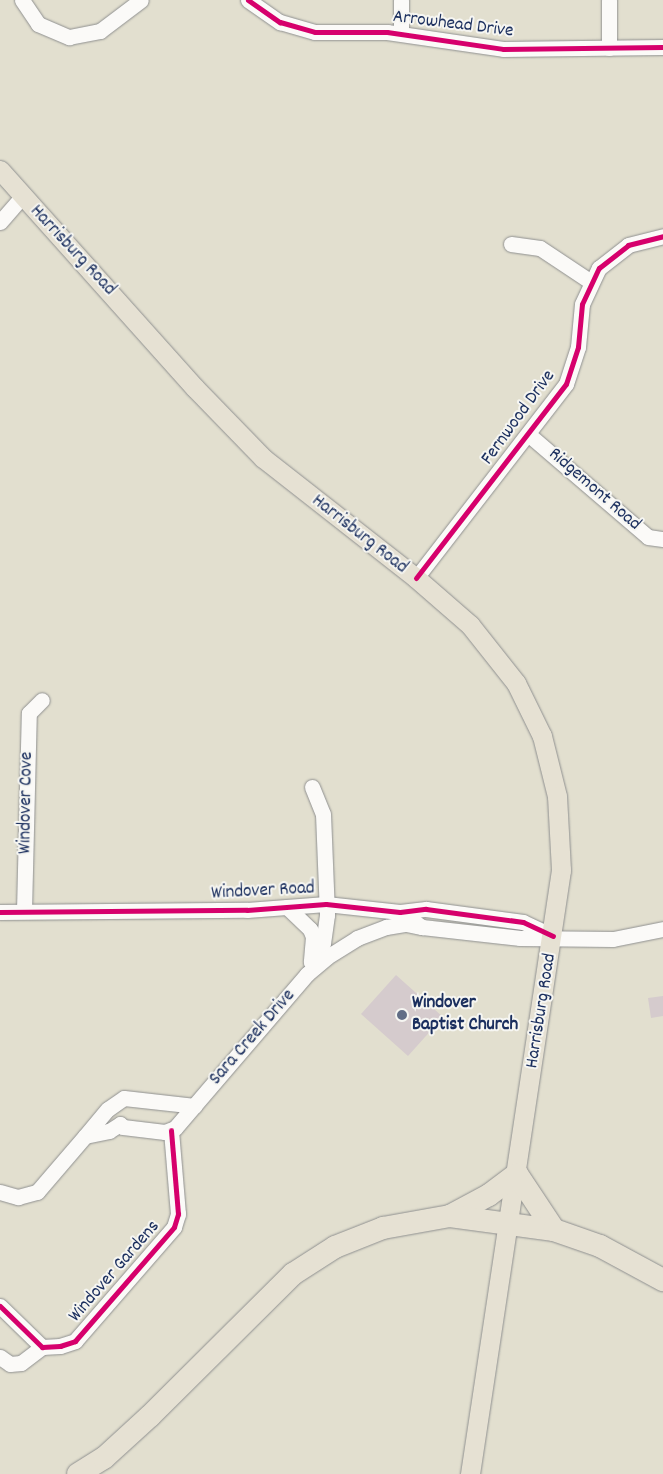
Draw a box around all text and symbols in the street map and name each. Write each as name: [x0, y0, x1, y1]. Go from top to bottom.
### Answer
street label: Arrowhead Drive: [392, 6, 514, 44]
street label: Harrisburg Road: [24, 201, 120, 301]
street label: Fernwood Drive: [477, 366, 561, 470]
street label: Ridgemont Road: [543, 444, 645, 536]
street label: Harrisburg Road: [306, 490, 412, 580]
street label: Windover Cove: [15, 752, 39, 854]
street label: Windover Road: [211, 878, 315, 906]
street label: Harrisburg Road: [522, 952, 562, 1070]
street label: Sara Creek Drive: [205, 985, 301, 1091]
place label: Windover Baptist Church: [412, 993, 518, 1037]
marker: Windover Baptist Church: [396, 1009, 408, 1021]
street label: Windover Gardens: [64, 1216, 166, 1328]

